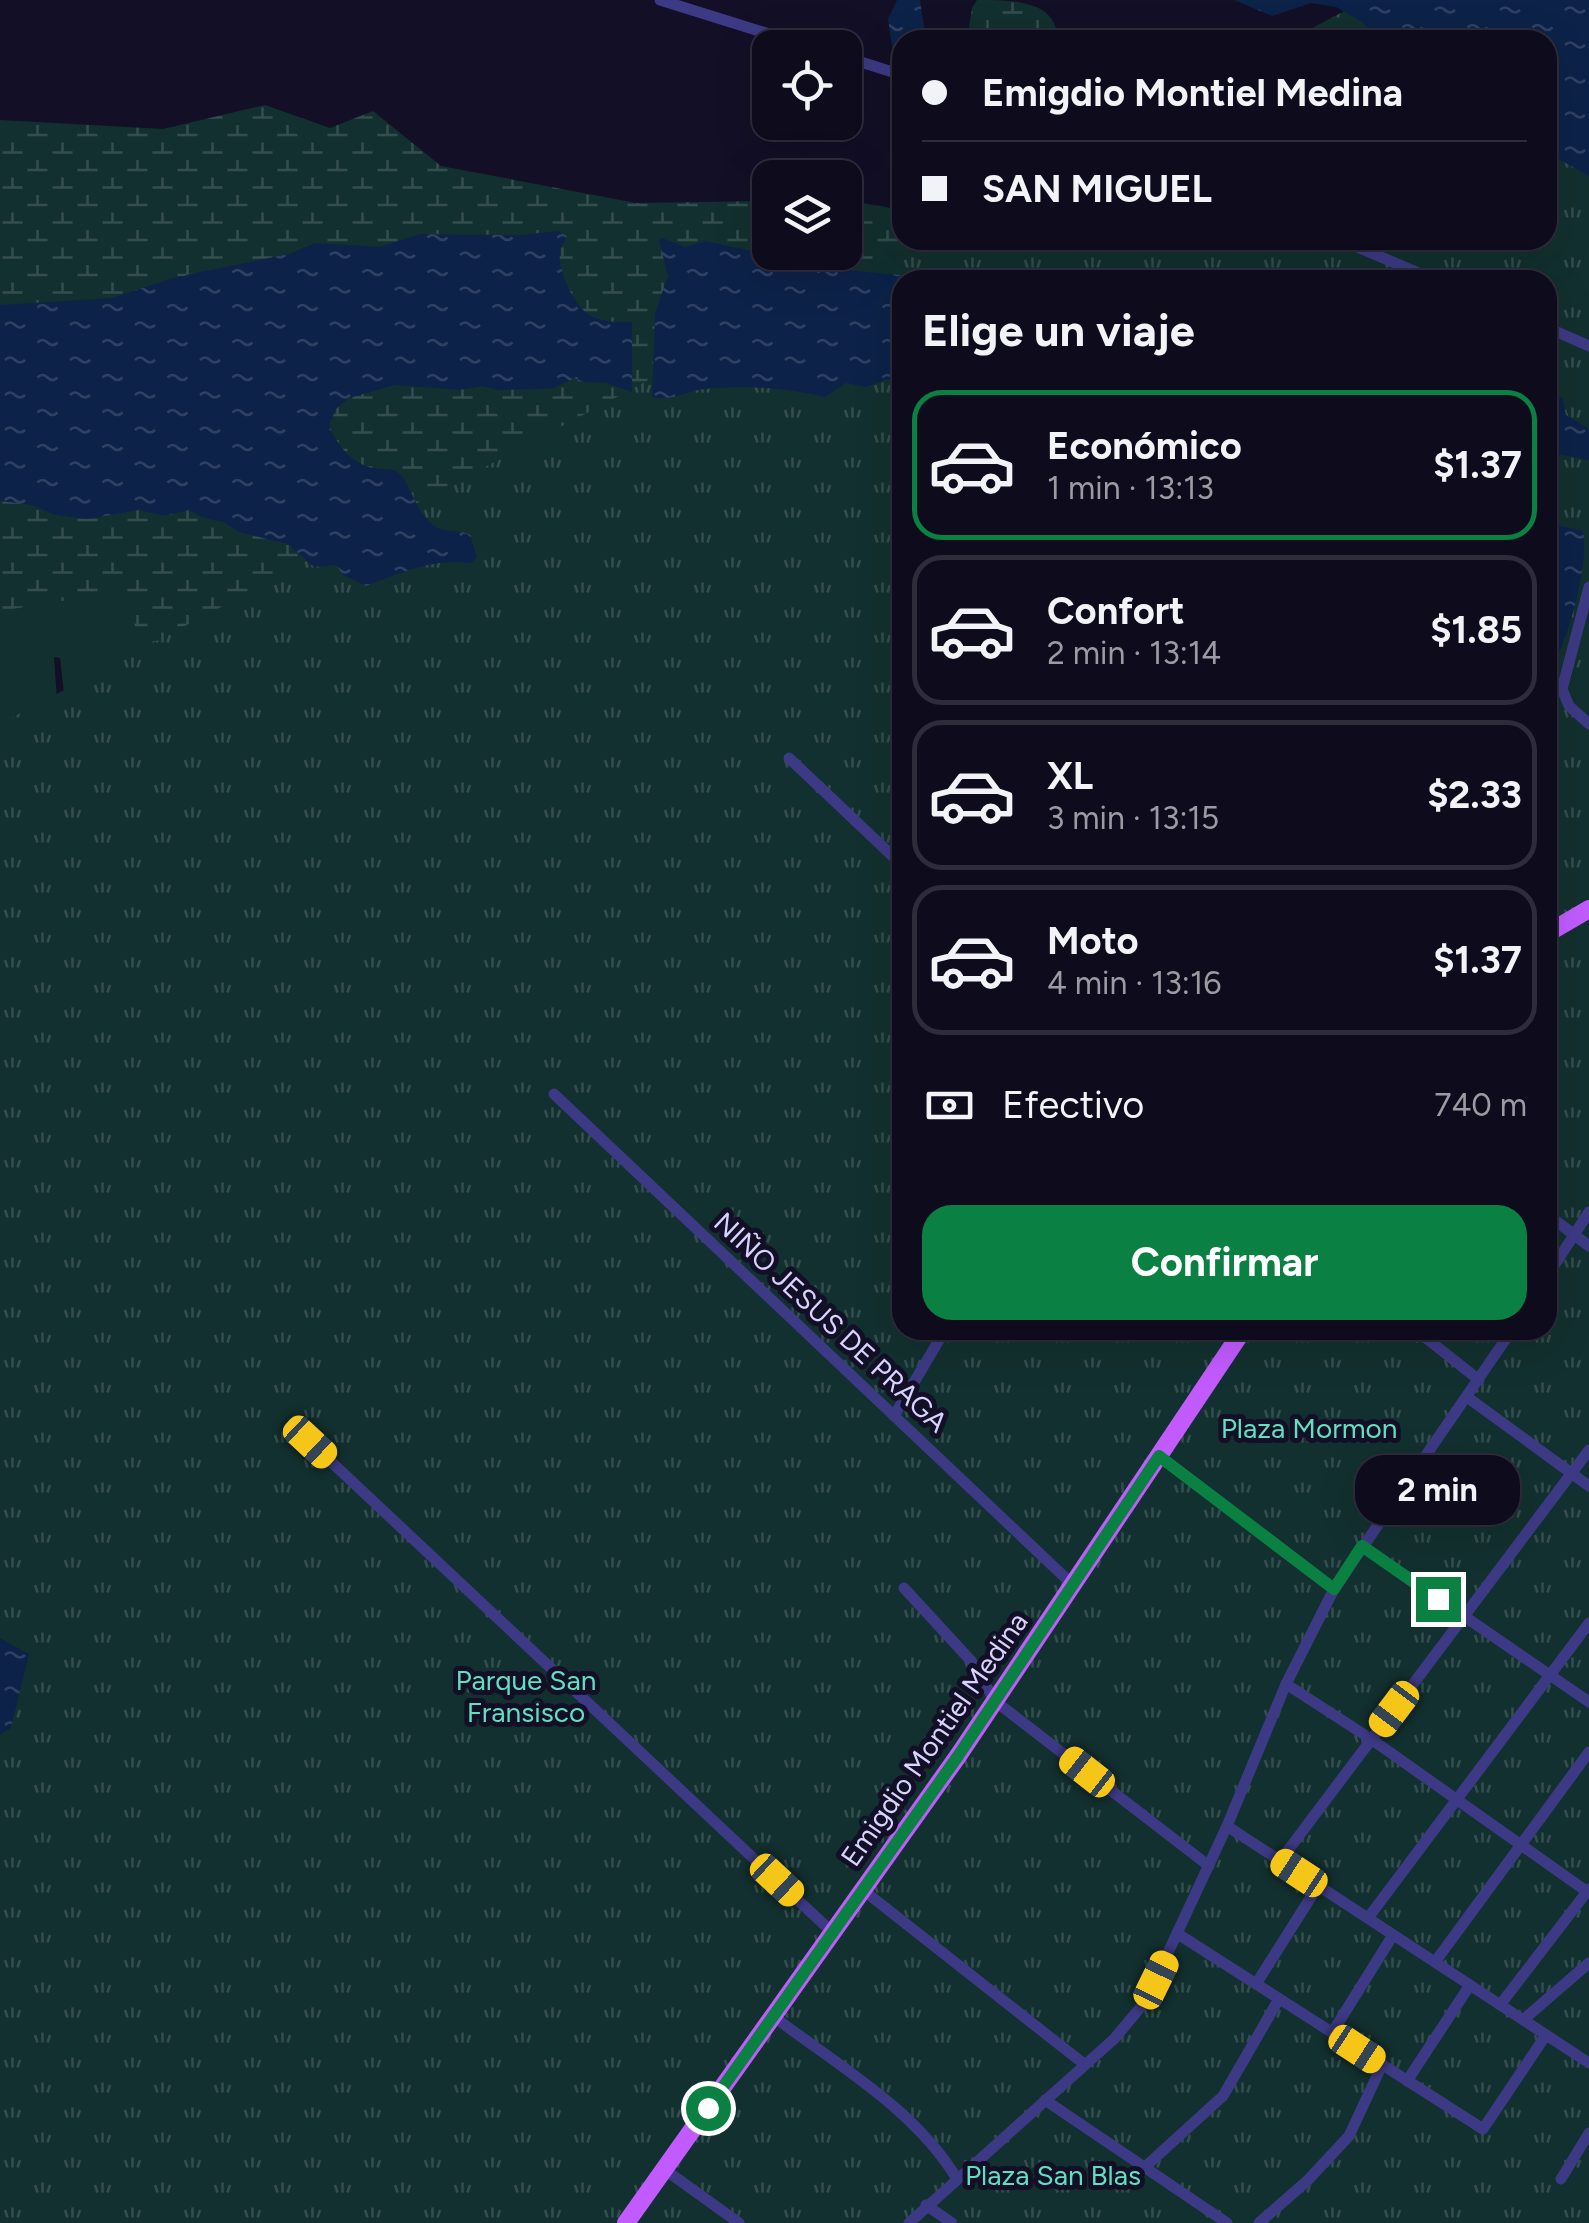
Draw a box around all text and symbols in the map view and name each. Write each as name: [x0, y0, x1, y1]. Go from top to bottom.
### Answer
map controls: [752, 30, 862, 270]
button: locate: [752, 30, 862, 140]
text: Emigdio Montiel Medina: [982, 70, 1403, 116]
button: layers: [752, 160, 862, 270]
text: SAN MIGUEL: [982, 166, 1212, 212]
text: Elige un viaje: [922, 303, 1195, 357]
icon: car: [927, 420, 1017, 510]
text: Económico: [1047, 423, 1242, 469]
text: $1.37: [1433, 442, 1522, 488]
text: 1 min · 13:13: [1047, 469, 1214, 507]
icon: car: [927, 585, 1017, 675]
text: Confort: [1047, 588, 1184, 634]
text: $1.85: [1430, 607, 1522, 653]
text: 2 min · 13:14: [1047, 634, 1221, 672]
icon: car: [927, 750, 1017, 840]
text: XL: [1047, 753, 1093, 799]
text: $2.33: [1427, 772, 1522, 818]
text: 3 min · 13:15: [1047, 799, 1219, 837]
icon: car: [927, 915, 1017, 1005]
text: Moto: [1047, 918, 1139, 964]
text: $1.37: [1433, 937, 1522, 983]
text: 4 min · 13:16: [1047, 964, 1221, 1002]
icon: cash: [922, 1078, 977, 1133]
text: Efectivo: [1002, 1082, 1144, 1128]
text: 740 m: [1434, 1086, 1527, 1124]
street label: NIÑO JESUS DE PRAGA: [707, 1205, 955, 1439]
button: Confirmar: [922, 1205, 1527, 1320]
car: [278, 1411, 342, 1473]
park label: Plaza Mormon: [1221, 1411, 1397, 1445]
callout: 2 min: [1356, 1454, 1520, 1524]
text: 2 min: [1397, 1471, 1478, 1509]
route end: [1416, 1577, 1461, 1622]
street label: Emigdio Montiel Medina: [833, 1605, 1035, 1873]
park label: Parque San Fransisco: [456, 1663, 596, 1729]
car: [1364, 1676, 1424, 1742]
car: [1054, 1742, 1120, 1802]
car: [1266, 1844, 1332, 1902]
car: [745, 1849, 809, 1911]
car: [1129, 1946, 1183, 2014]
car: [1324, 2020, 1390, 2078]
route start: [686, 2086, 731, 2131]
park label: Plaza San Blas: [965, 2158, 1141, 2192]

